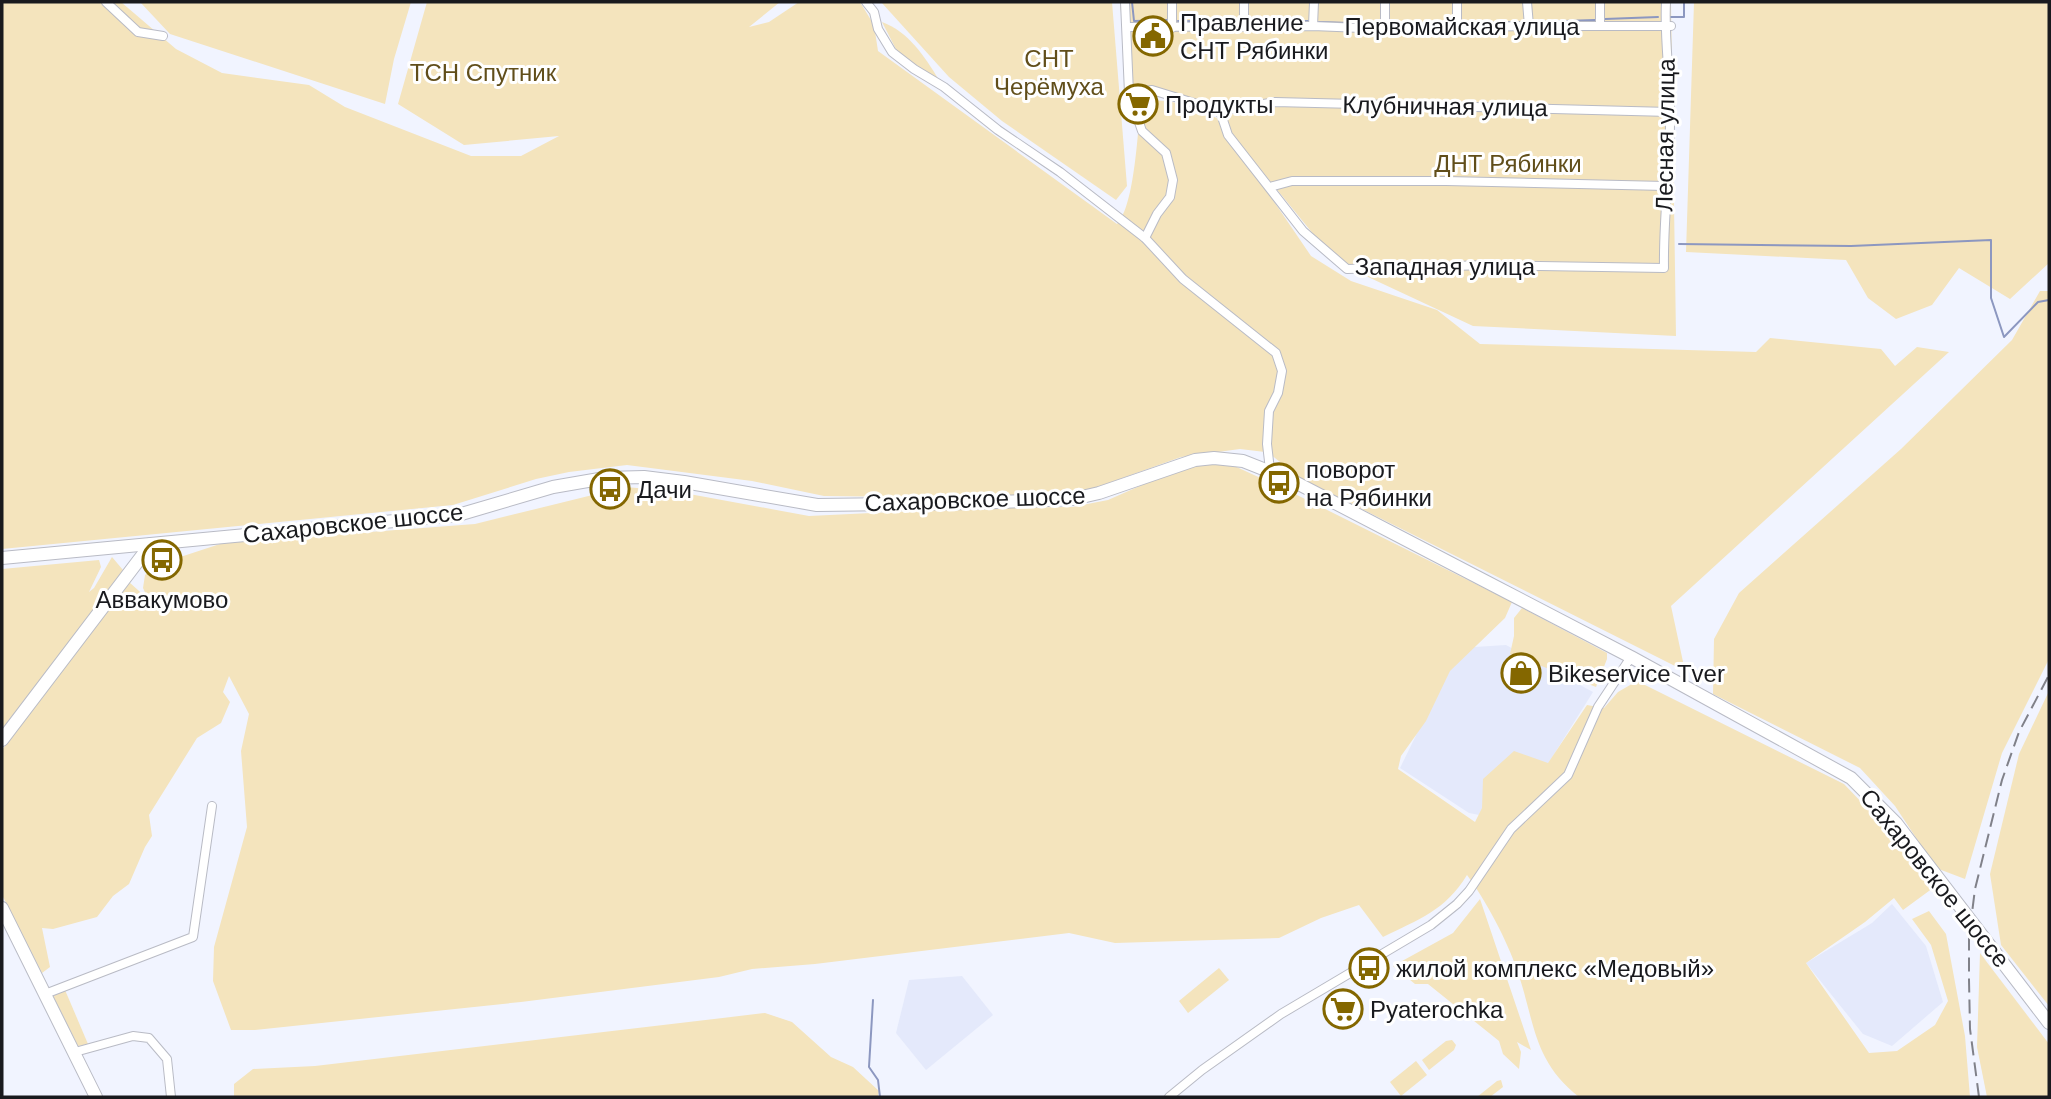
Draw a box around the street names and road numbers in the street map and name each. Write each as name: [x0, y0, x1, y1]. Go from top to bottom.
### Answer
street label: Первомайская улица: [1344, 13, 1580, 40]
street label: Лесная улица: [1650, 57, 1680, 212]
street label: Клубничная улица: [1342, 91, 1549, 121]
street label: Западная улица: [1355, 253, 1536, 280]
street label: Сахаровское шоссе: [864, 482, 1086, 516]
street label: Сахаровское шоссе: [242, 498, 464, 548]
street label: Сахаровское шоссе: [1855, 784, 2015, 972]

